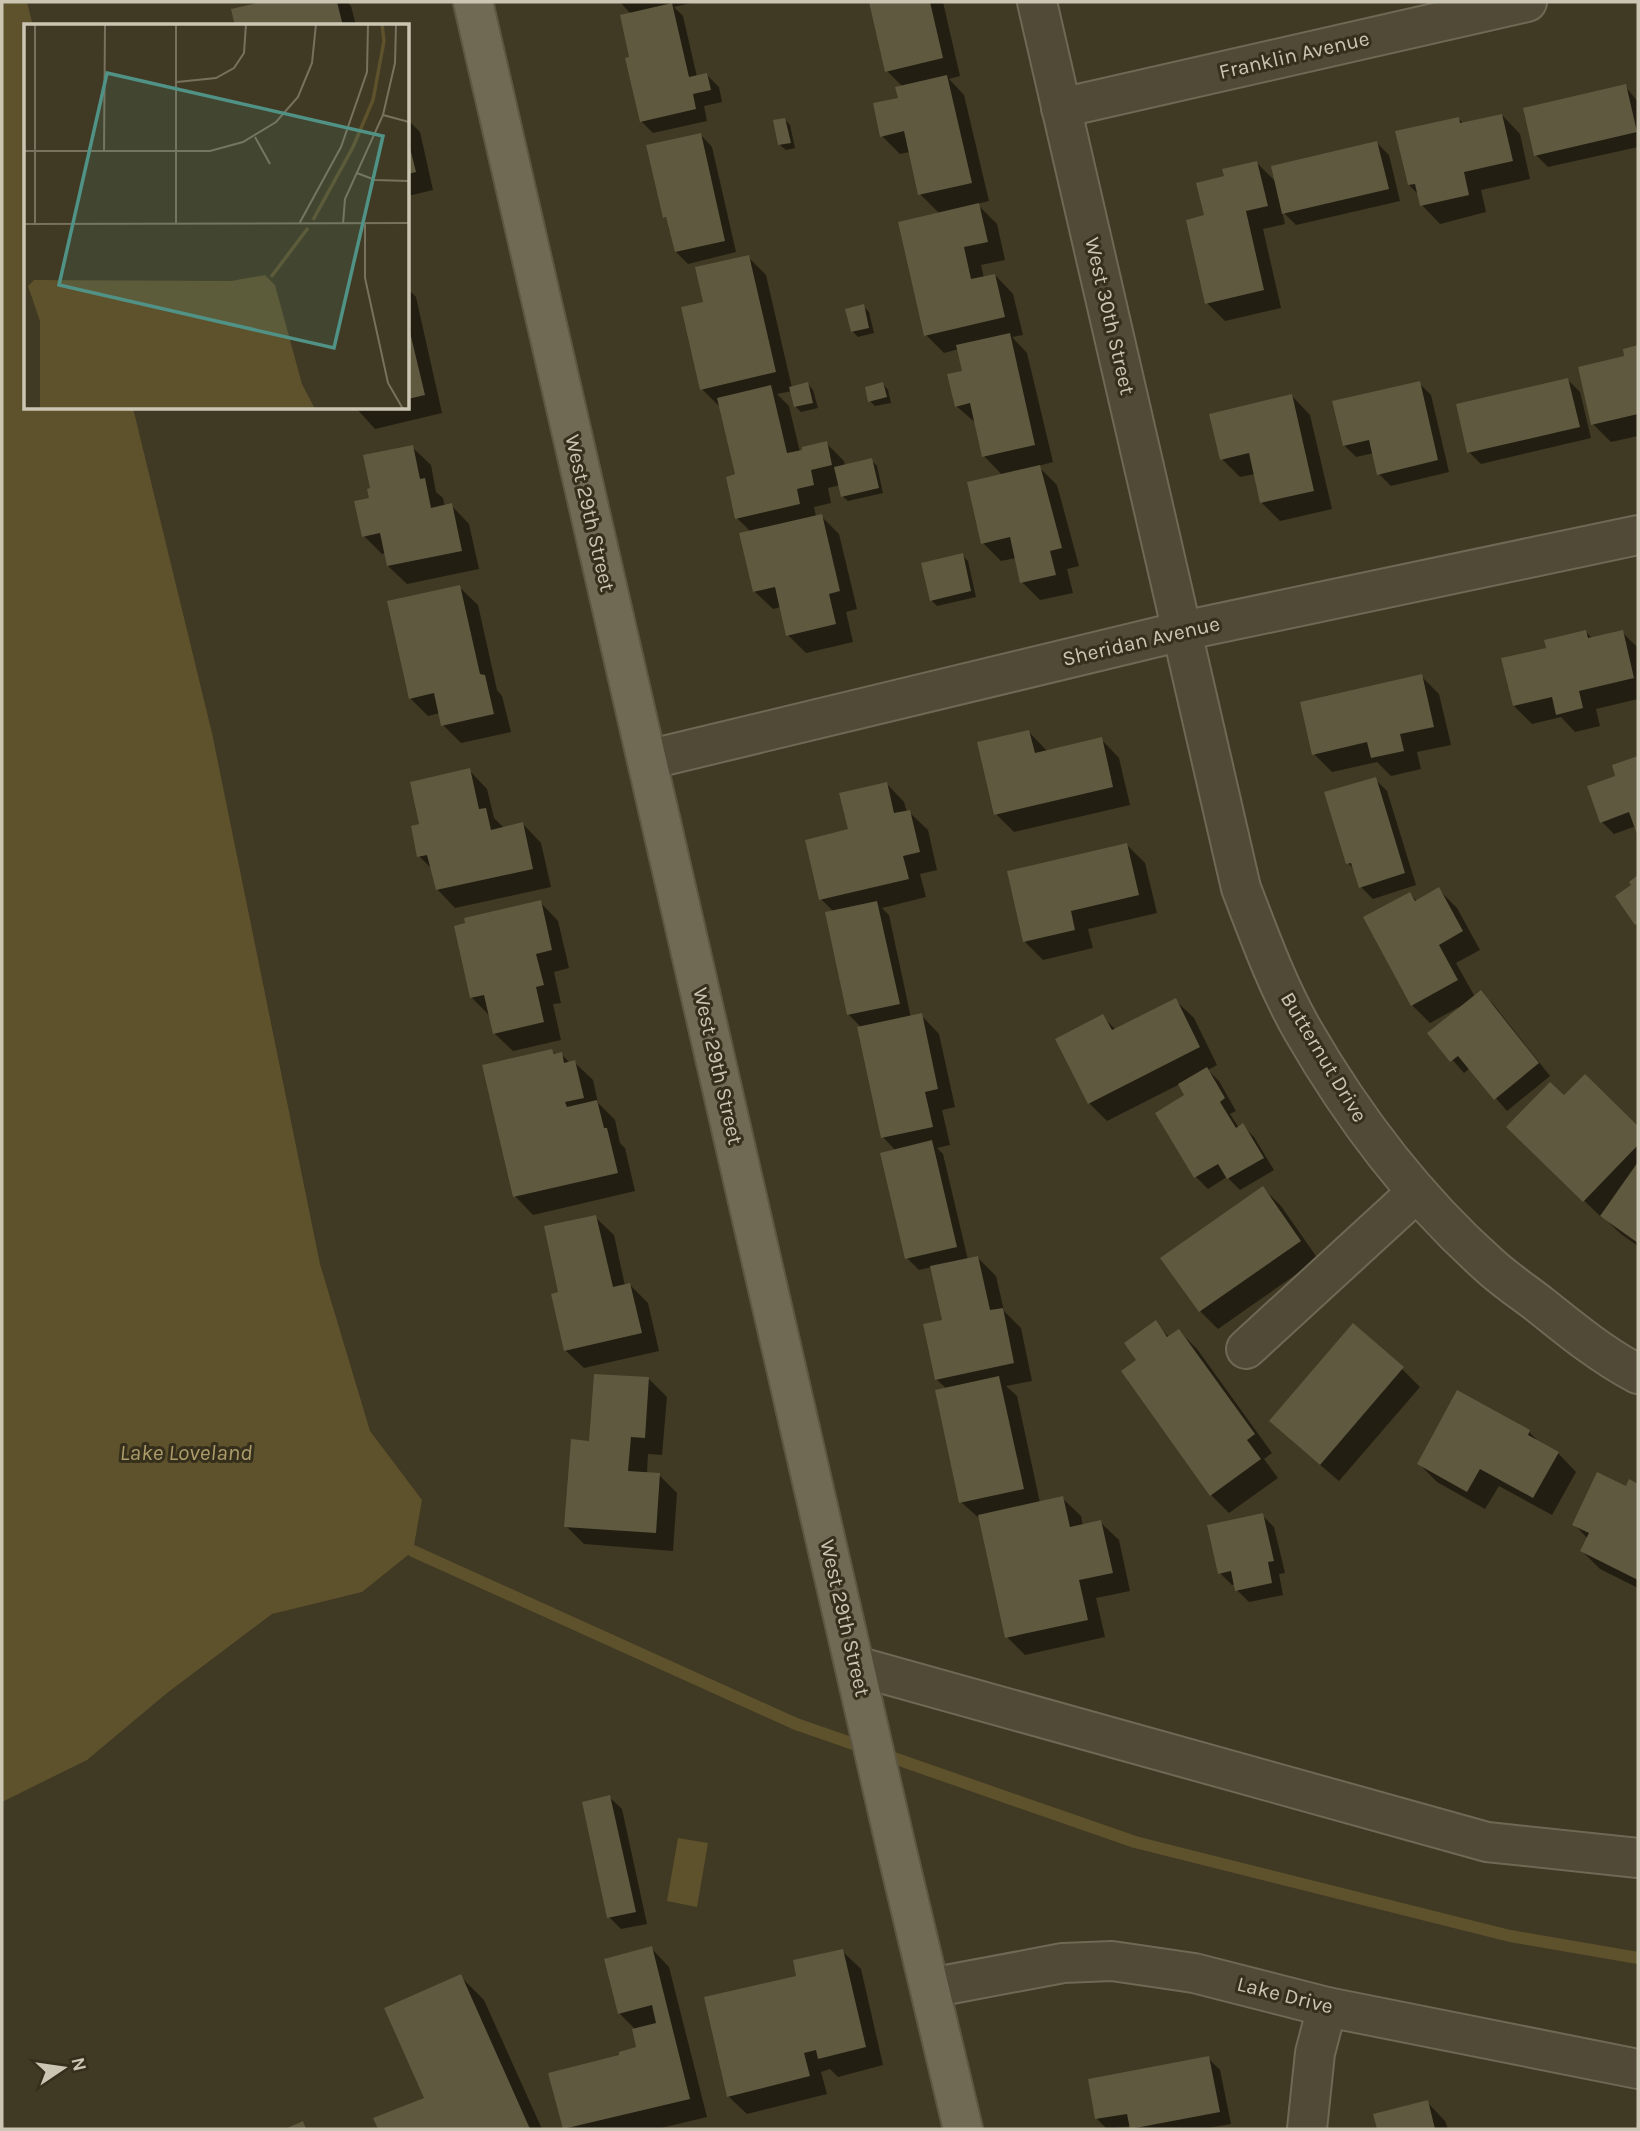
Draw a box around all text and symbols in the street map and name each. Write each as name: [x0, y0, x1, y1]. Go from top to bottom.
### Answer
inset map: [24, 24, 410, 410]
street label: Franklin Avenue: [1216, 26, 1372, 84]
street label: West 30th Street: [1080, 235, 1140, 397]
street label: West 29th Street: [560, 432, 620, 594]
street label: Sheridan Avenue: [1060, 611, 1222, 671]
street label: West 29th Street: [688, 985, 748, 1147]
street label: Butternut Drive: [1276, 988, 1372, 1126]
water label: Lake Loveland: [120, 1439, 252, 1466]
street label: West 29th Street: [815, 1537, 875, 1699]
street label: Lake Drive: [1235, 1971, 1335, 2019]
north arrow: [28, 2033, 98, 2103]
text: N: [66, 2055, 91, 2074]

